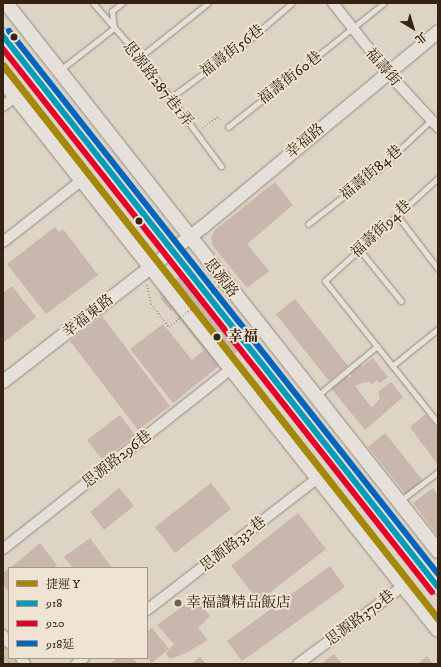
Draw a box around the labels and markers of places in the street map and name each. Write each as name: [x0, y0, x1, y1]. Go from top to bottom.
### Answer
unlabelled marker: [9, 32, 19, 42]
unlabelled marker: [134, 216, 144, 226]
place label: 幸福: [228, 328, 258, 346]
marker: 幸福: [210, 330, 224, 344]
place label: 幸福讚精品飯店: [186, 594, 291, 612]
marker: 幸福讚精品飯店: [173, 598, 183, 608]

